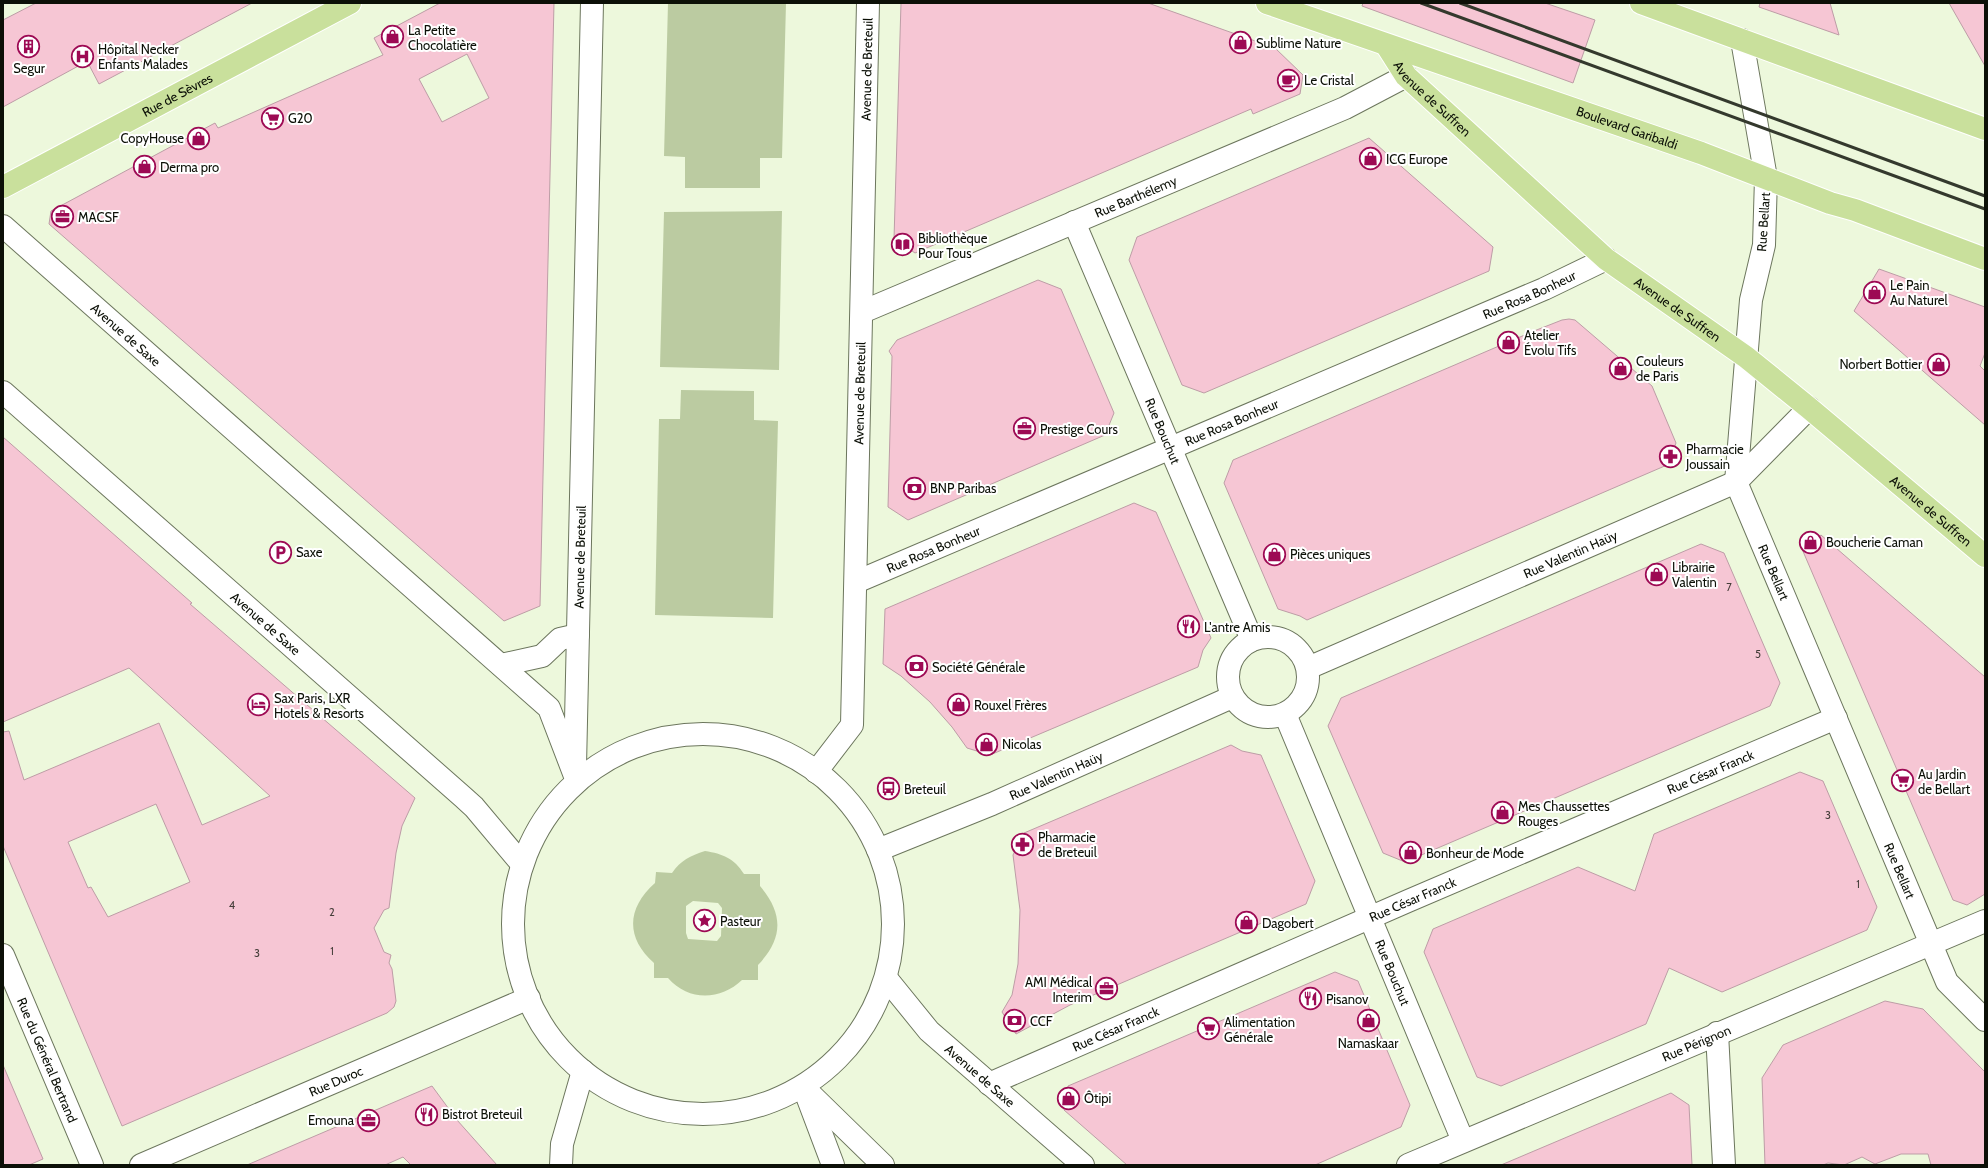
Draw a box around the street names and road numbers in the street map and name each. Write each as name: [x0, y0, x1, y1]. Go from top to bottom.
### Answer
street label: Avenue de Breteuil: [857, 18, 876, 121]
street label: Avenue de Suffren: [1390, 58, 1474, 140]
street label: Rue de Sèvres: [139, 69, 216, 120]
street label: Boulevard Garibaldi: [1574, 103, 1680, 152]
street label: Rue Barthélemy: [1092, 172, 1180, 221]
street label: Rue Bellart: [1753, 191, 1773, 252]
street label: Rue Rosa Bonheur: [1480, 266, 1579, 322]
street label: Avenue de Suffren: [1631, 273, 1724, 345]
street label: Avenue de Saxe: [88, 300, 164, 370]
street label: Avenue de Breteuil: [850, 342, 868, 445]
street label: Rue Rosa Bonheur: [1182, 395, 1281, 449]
street label: Rue Bouchut: [1142, 396, 1184, 467]
street label: Avenue de Suffren: [1887, 472, 1975, 550]
street label: Avenue de Breteuil: [571, 505, 589, 609]
street label: Rue Rosa Bonheur: [884, 522, 983, 576]
street label: Rue Valentin Haüy: [1521, 526, 1620, 581]
street label: Rue Bellart: [1755, 542, 1793, 603]
street label: Avenue de Saxe: [228, 588, 304, 658]
street label: Rue César Franck: [1665, 746, 1756, 797]
street label: Rue Valentin Haüy: [1007, 747, 1106, 803]
street label: Rue Bellart: [1881, 840, 1919, 902]
street label: Rue César Franck: [1367, 873, 1458, 925]
street label: Rue Bouchut: [1372, 937, 1414, 1008]
street label: Rue du Général Bertrand: [14, 995, 81, 1125]
street label: Rue César Franck: [1070, 1003, 1161, 1055]
street label: Rue Pérignon: [1659, 1021, 1733, 1065]
street label: Avenue de Saxe: [942, 1041, 1019, 1110]
street label: Rue Duroc: [306, 1062, 365, 1100]

